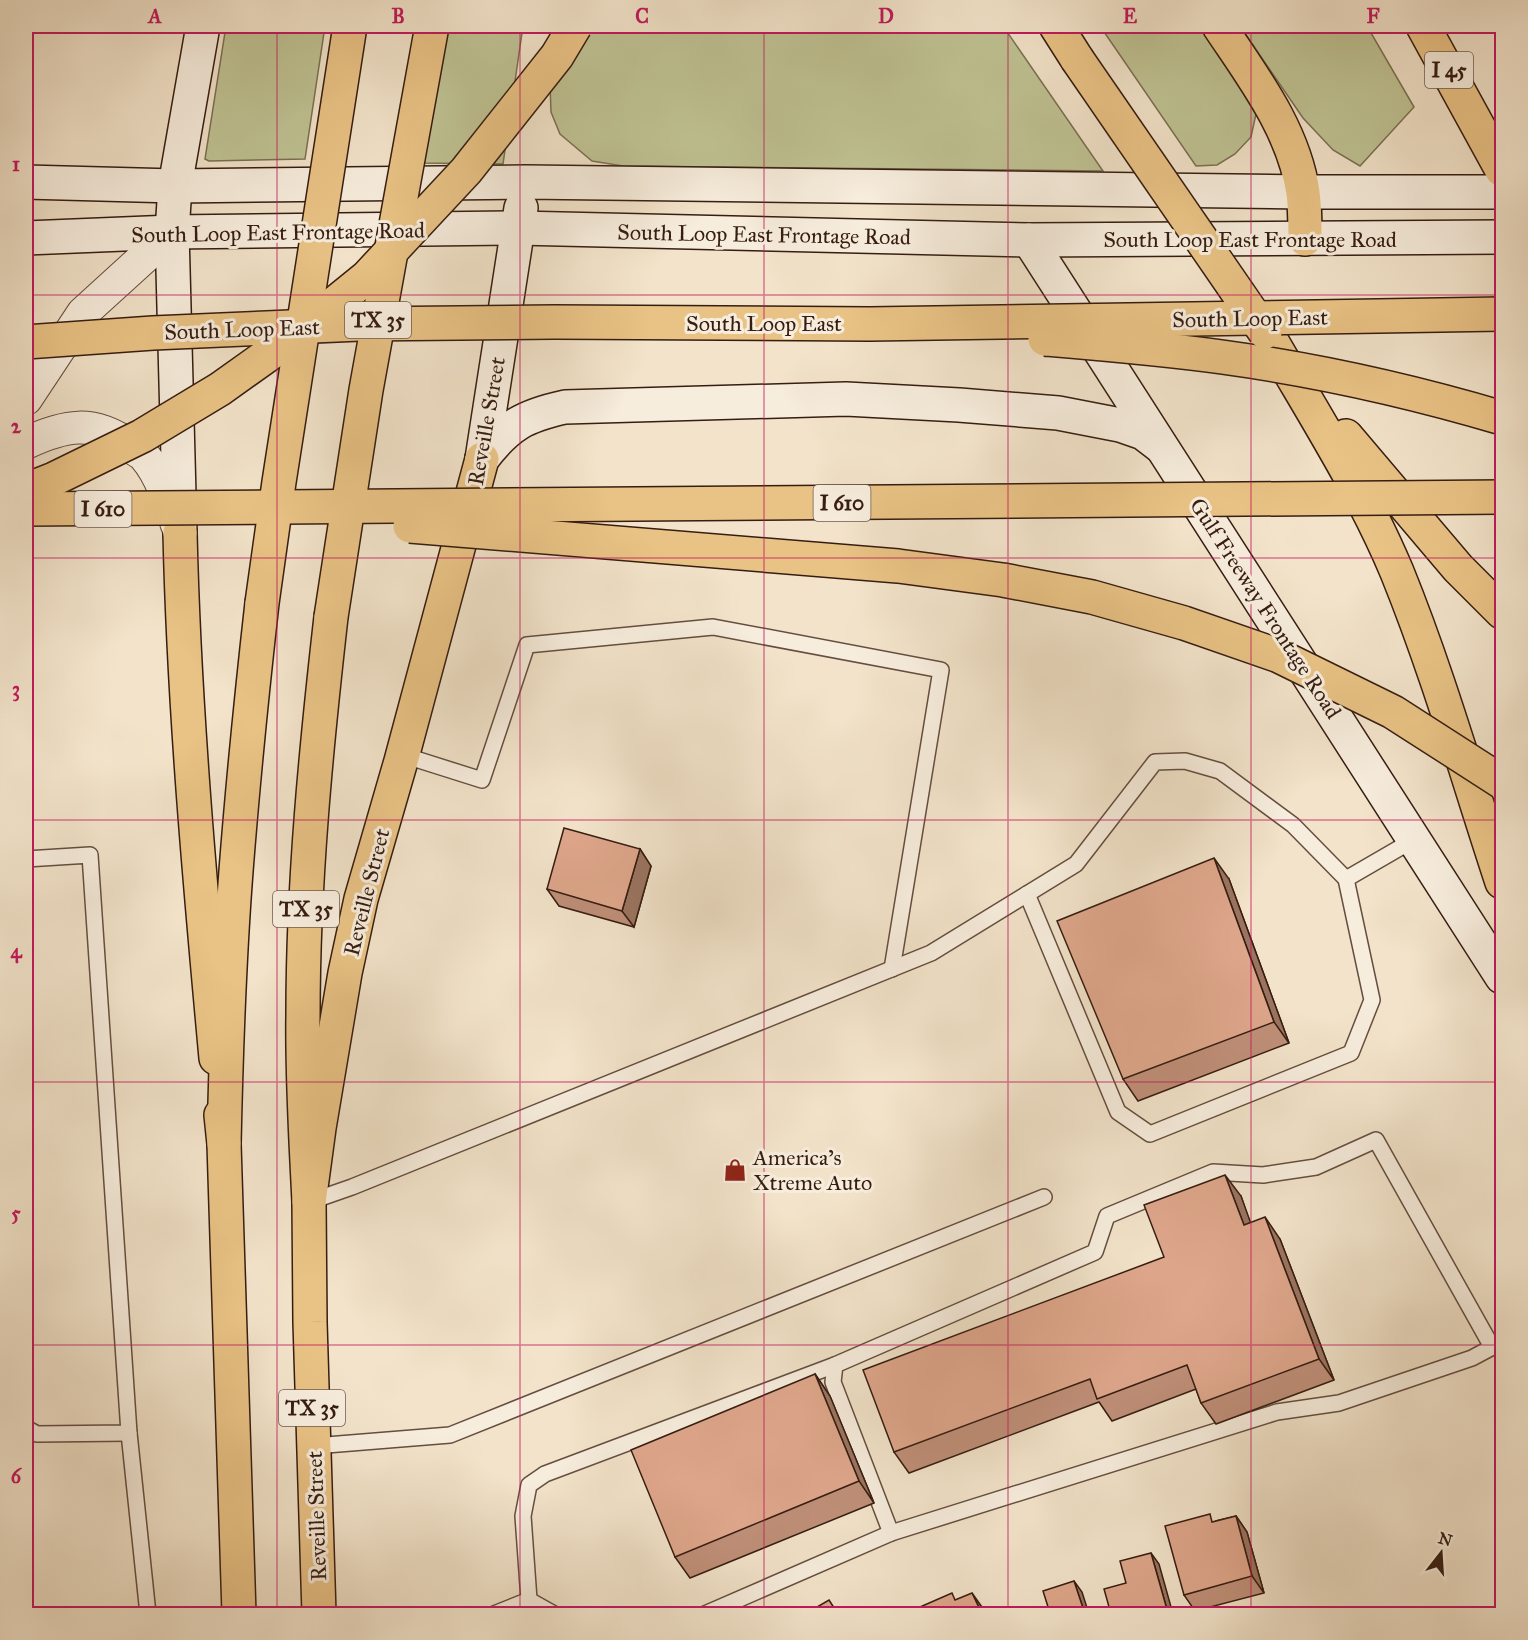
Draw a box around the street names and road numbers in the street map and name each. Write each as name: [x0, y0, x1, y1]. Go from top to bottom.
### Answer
road number: I 45: [1425, 52, 1473, 88]
street label: South Loop East Frontage Road: [131, 216, 425, 249]
street label: South Loop East Frontage Road: [617, 218, 911, 251]
street label: South Loop East Frontage Road: [1103, 226, 1397, 253]
road number: TX 35: [345, 302, 411, 338]
street label: South Loop East: [1172, 304, 1328, 333]
street label: South Loop East: [686, 310, 842, 337]
street label: South Loop East: [164, 313, 321, 346]
street label: Reveille Street: [462, 354, 511, 488]
road number: I 610: [814, 485, 870, 521]
road number: I 610: [74, 491, 132, 527]
street label: Gulf Freeway Frontage Road: [1184, 493, 1347, 724]
street label: Reveille Street: [338, 825, 395, 959]
road number: TX 35: [273, 891, 339, 927]
road number: TX 35: [279, 1390, 345, 1426]
street label: Reveille Street: [301, 1450, 332, 1582]

